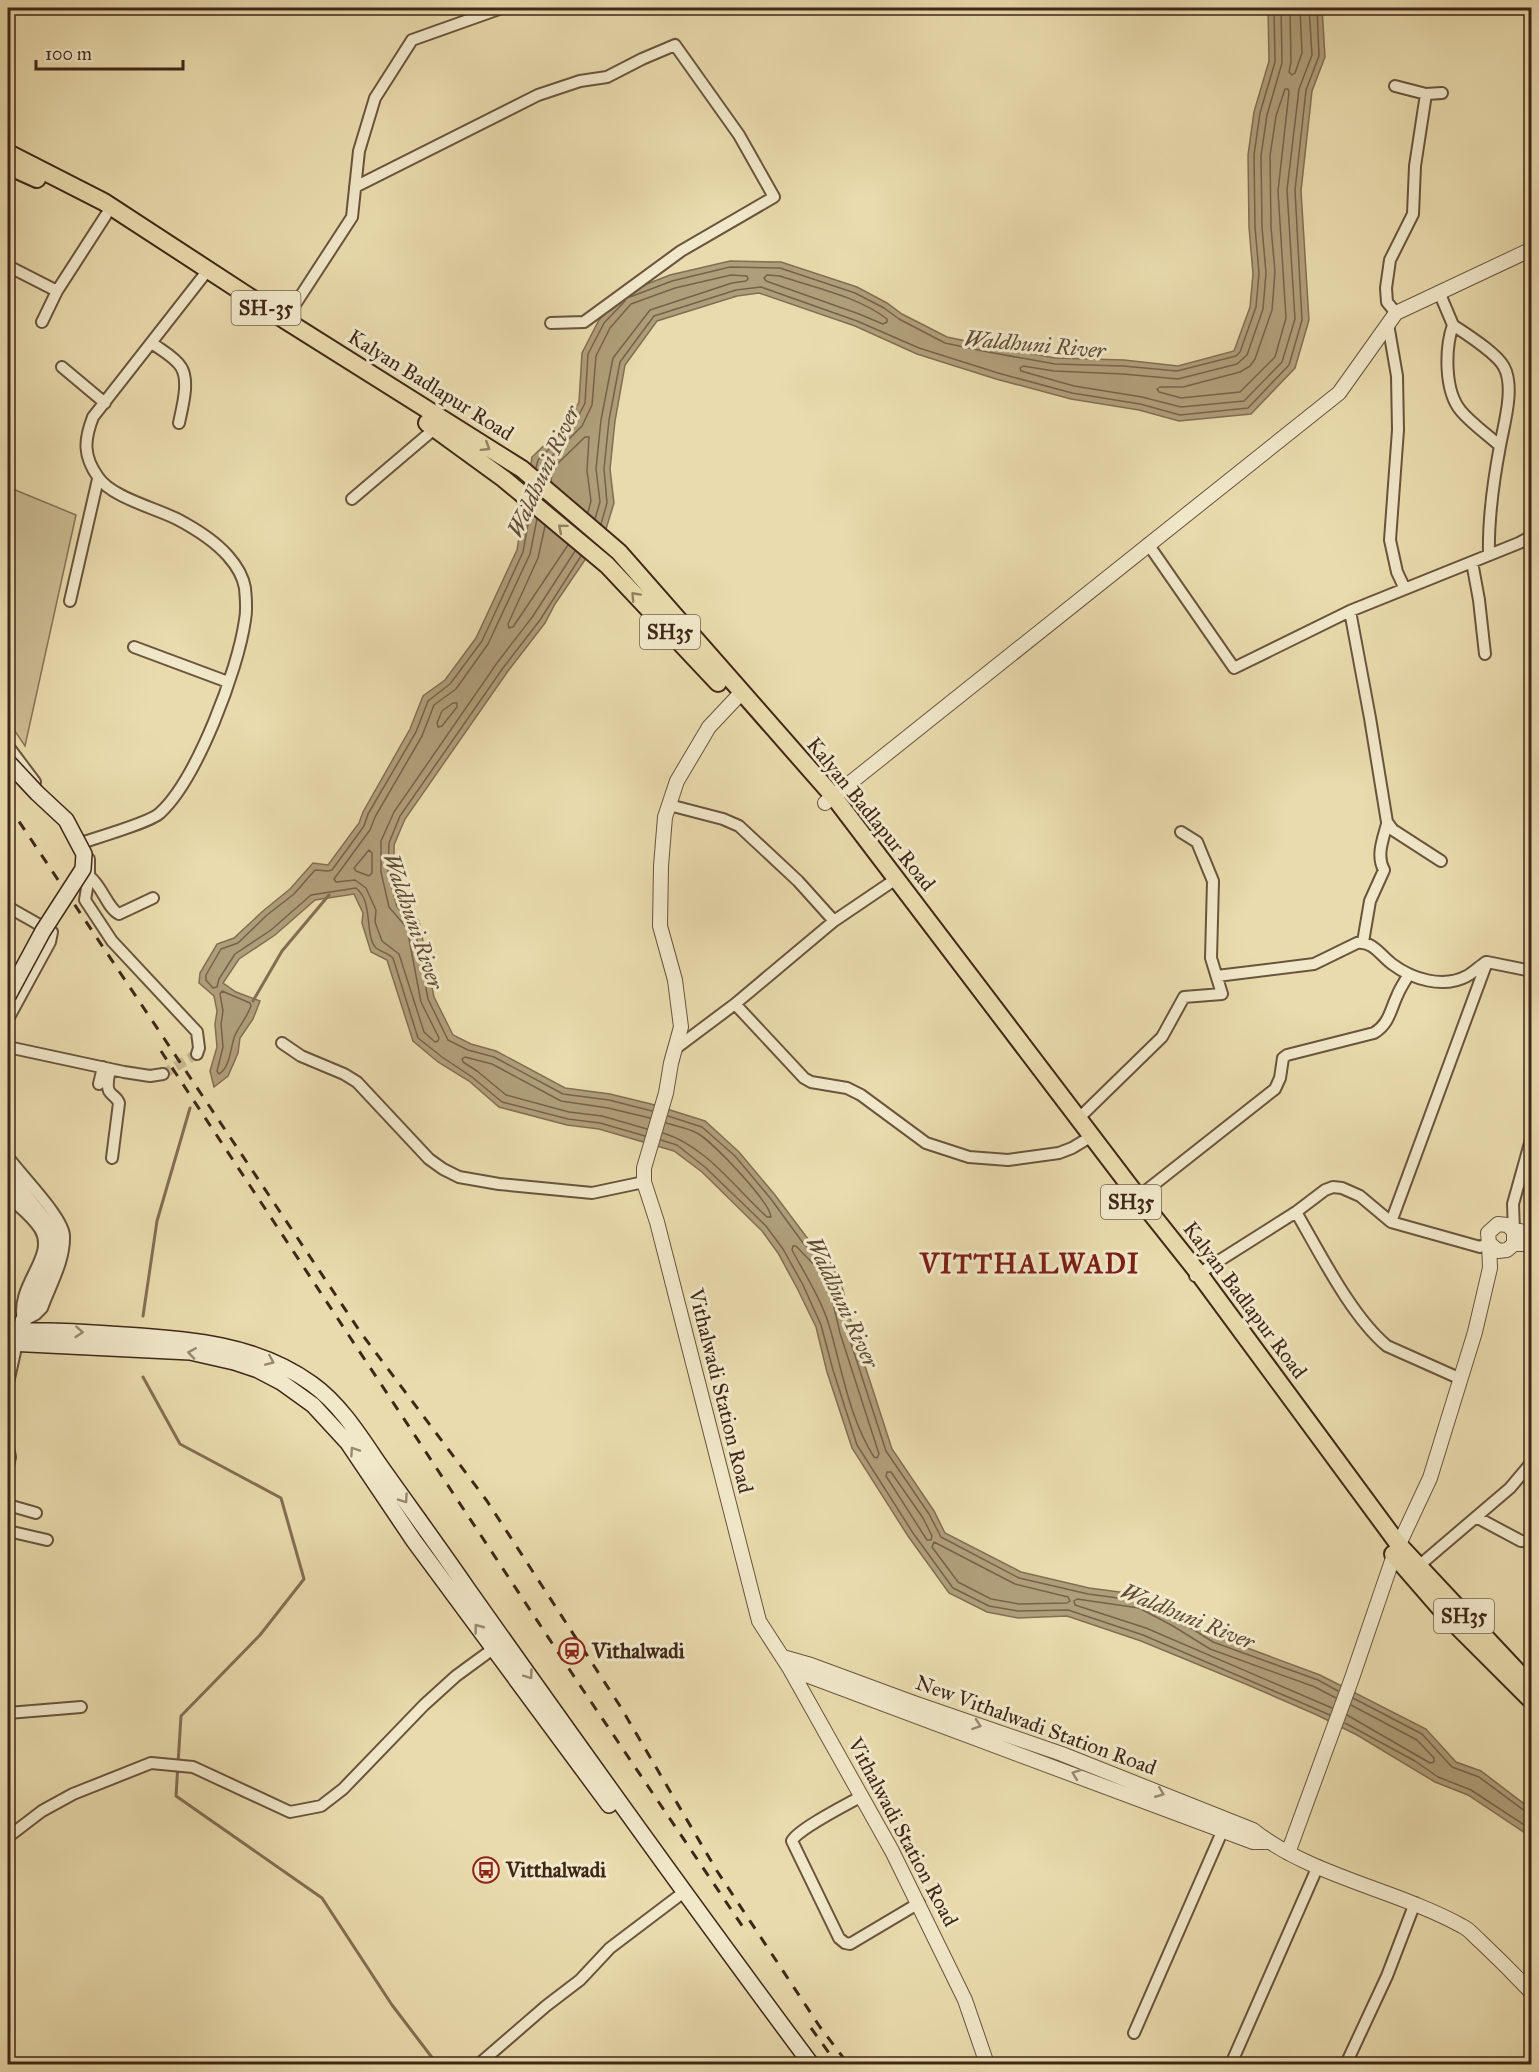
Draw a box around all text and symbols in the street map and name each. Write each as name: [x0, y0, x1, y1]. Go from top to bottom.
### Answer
scale bar: [36, 33, 183, 71]
text: 100 m: [45, 43, 92, 65]
road number: SH-35: [232, 291, 300, 325]
street label: Kalyan Badlapur Road: [343, 324, 519, 447]
water label: Waldhuni River: [963, 325, 1109, 364]
water label: Waldhuni River: [501, 400, 586, 541]
one-way arrow: [480, 440, 490, 452]
one-way arrow: [558, 524, 569, 535]
one-way arrow: [632, 592, 643, 603]
road number: SH35: [640, 615, 700, 649]
street label: Kalyan Badlapur Road: [801, 732, 941, 896]
water label: Waldhuni River: [378, 850, 450, 994]
road number: SH35: [1101, 1185, 1161, 1219]
street label: Kalyan Badlapur Road: [1177, 1216, 1313, 1384]
water label: Waldhuni River: [800, 1232, 886, 1374]
district label: VITTHALWADI: [919, 1247, 1140, 1280]
street label: Vithalwadi Station Road: [683, 1285, 759, 1496]
one-way arrow: [75, 1325, 84, 1338]
one-way arrow: [188, 1347, 198, 1360]
one-way arrow: [264, 1354, 275, 1366]
one-way arrow: [349, 1447, 361, 1457]
one-way arrow: [397, 1492, 408, 1503]
water label: Waldhuni River: [1117, 1577, 1260, 1656]
road number: SH35: [1434, 1599, 1494, 1633]
one-way arrow: [474, 1623, 485, 1634]
station icon: Vithalwadi: [557, 1636, 587, 1666]
place label: Vithalwadi: [591, 1638, 685, 1664]
one-way arrow: [522, 1668, 533, 1679]
street label: New Vithalwadi Station Road: [912, 1669, 1160, 1781]
one-way arrow: [972, 1718, 982, 1730]
street label: Vithalwadi Station Road: [842, 1732, 964, 1931]
one-way arrow: [1071, 1769, 1082, 1782]
one-way arrow: [1154, 1786, 1165, 1798]
bus stop icon: Vitthalwadi: [471, 1855, 501, 1885]
place label: Vitthalwadi: [505, 1857, 606, 1883]

